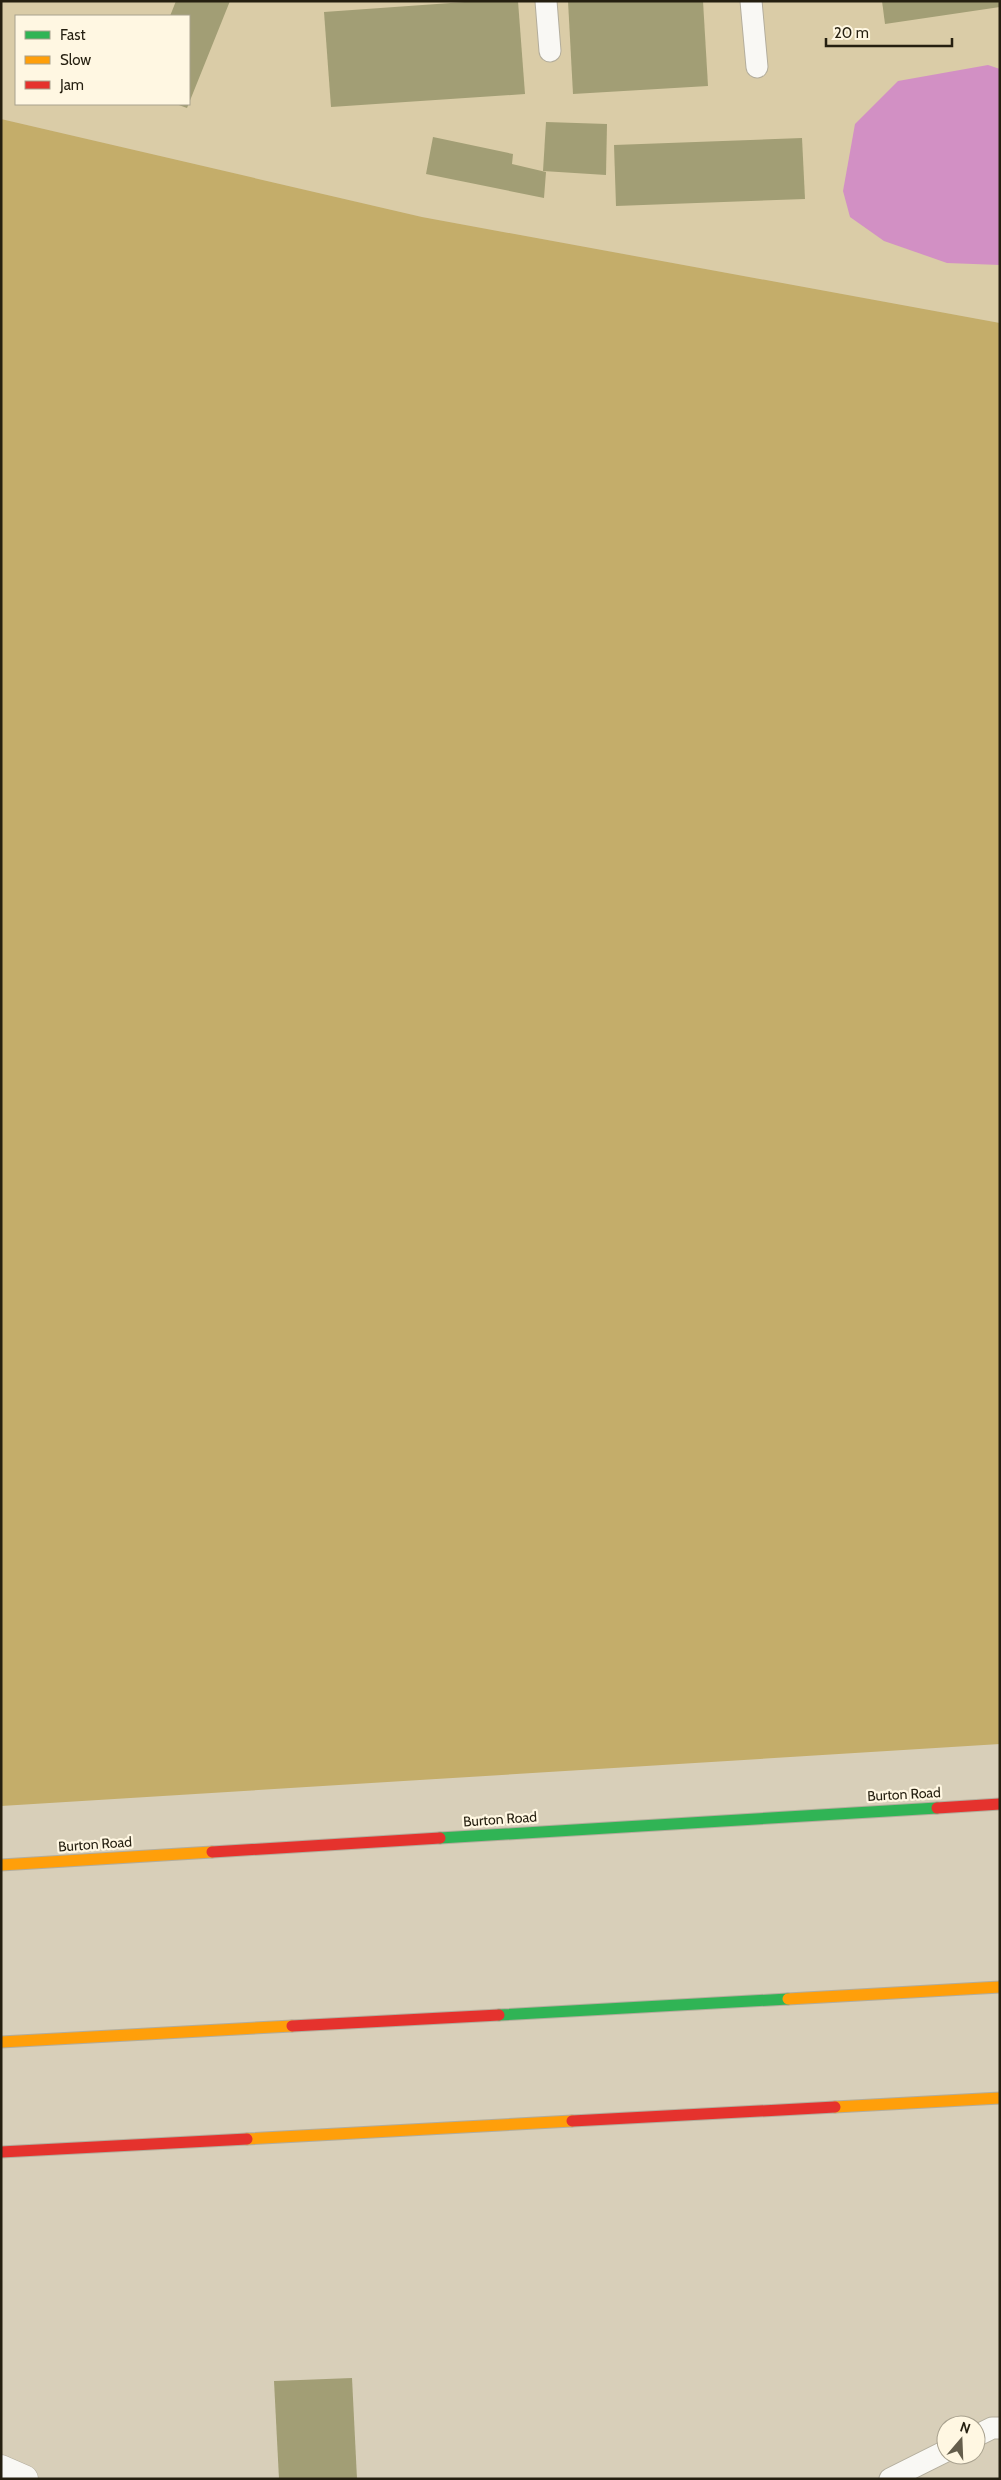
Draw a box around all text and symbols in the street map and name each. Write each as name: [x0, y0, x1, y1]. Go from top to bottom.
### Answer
legend: [15, 15, 190, 105]
scale bar: [826, 15, 952, 47]
text: 20 m: [834, 24, 869, 42]
text: Fast: [60, 26, 85, 44]
text: Slow: [60, 51, 91, 69]
text: Jam: [59, 76, 84, 94]
street label: Burton Road: [867, 1783, 941, 1805]
street label: Burton Road: [463, 1807, 537, 1831]
street label: Burton Road: [58, 1832, 132, 1856]
north arrow: [936, 2415, 986, 2465]
text: N: [958, 2418, 973, 2438]

